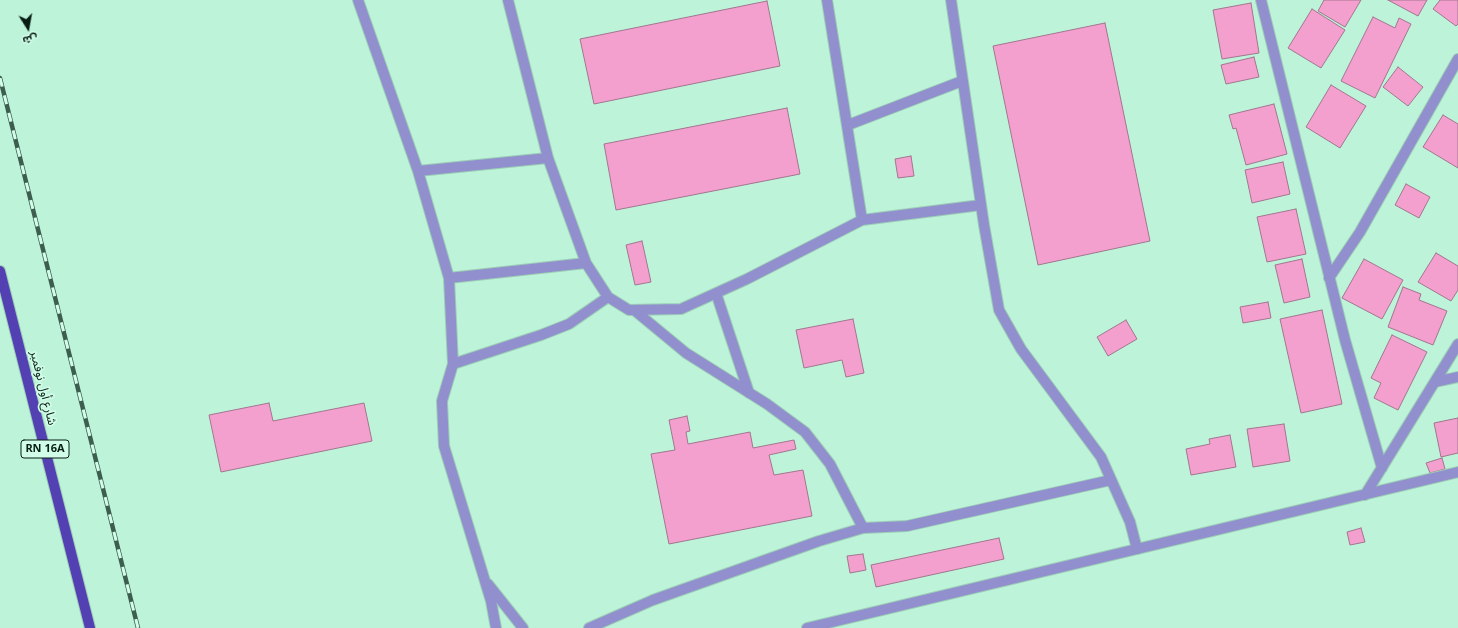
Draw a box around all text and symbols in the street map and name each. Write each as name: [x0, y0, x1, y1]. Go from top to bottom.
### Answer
north arrow: [8, 8, 48, 48]
text: ش: [22, 31, 39, 49]
street label: شارع أول نوفمبر: [27, 349, 59, 427]
road number: RN 16A: [21, 440, 69, 458]

